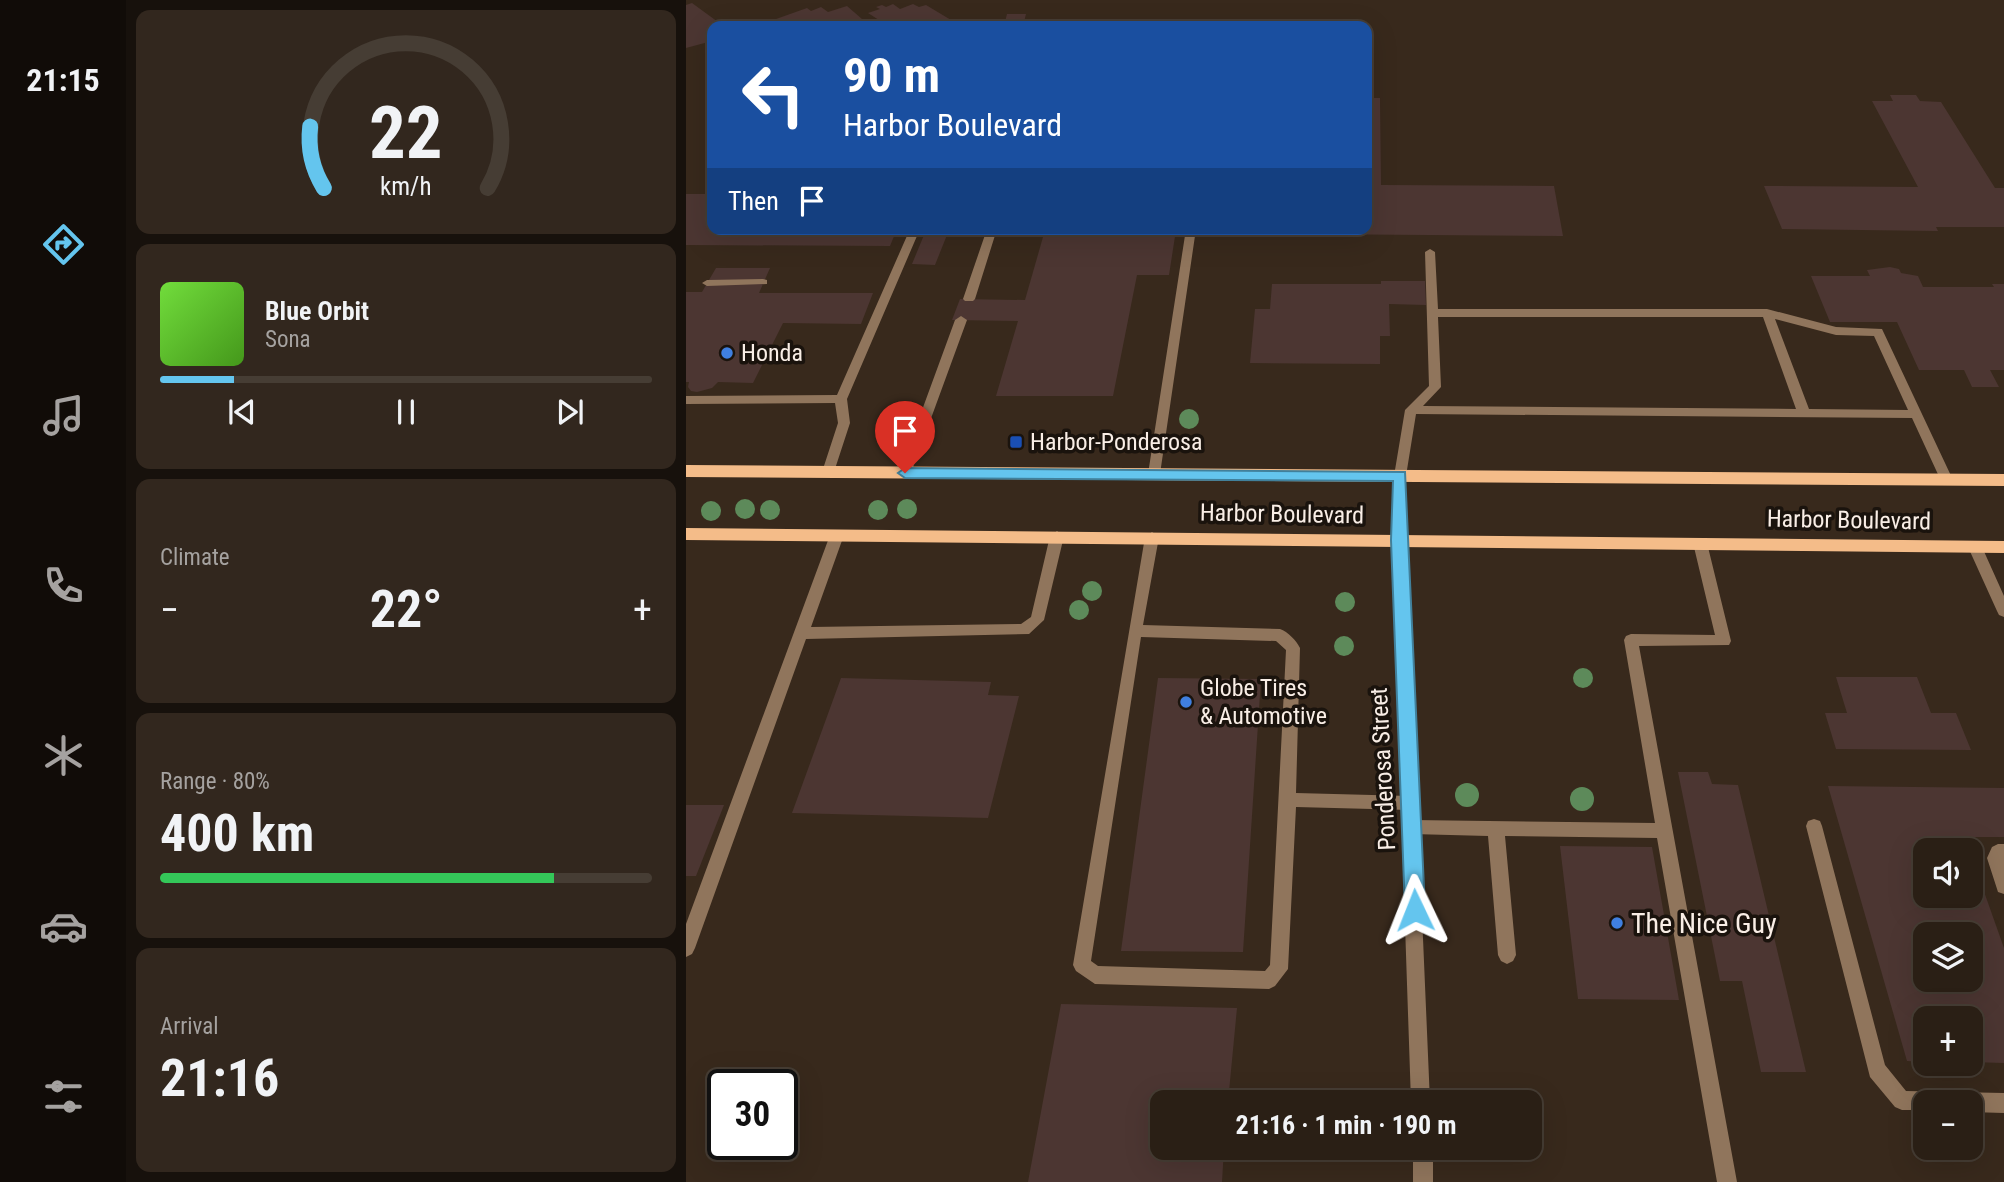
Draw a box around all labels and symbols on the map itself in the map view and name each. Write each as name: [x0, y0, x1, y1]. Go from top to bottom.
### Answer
place label: Honda: [741, 339, 803, 367]
marker: Honda: [719, 345, 735, 361]
pin: [875, 401, 935, 473]
place label: Harbor-Ponderosa: [1030, 428, 1202, 456]
marker: Harbor-Ponderosa: [1008, 434, 1024, 450]
street label: Harbor Boulevard: [1200, 499, 1364, 529]
street label: Harbor Boulevard: [1767, 505, 1931, 535]
place label: Globe Tires & Automotive: [1200, 674, 1327, 730]
street label: Ponderosa Street: [1365, 687, 1401, 851]
marker: Globe Tires & Automotive: [1178, 694, 1194, 710]
position arrow: [1378, 873, 1452, 947]
place label: The Nice Guy: [1631, 907, 1777, 940]
marker: The Nice Guy: [1609, 915, 1625, 931]
speed limit sign: 30: [707, 1069, 798, 1160]

